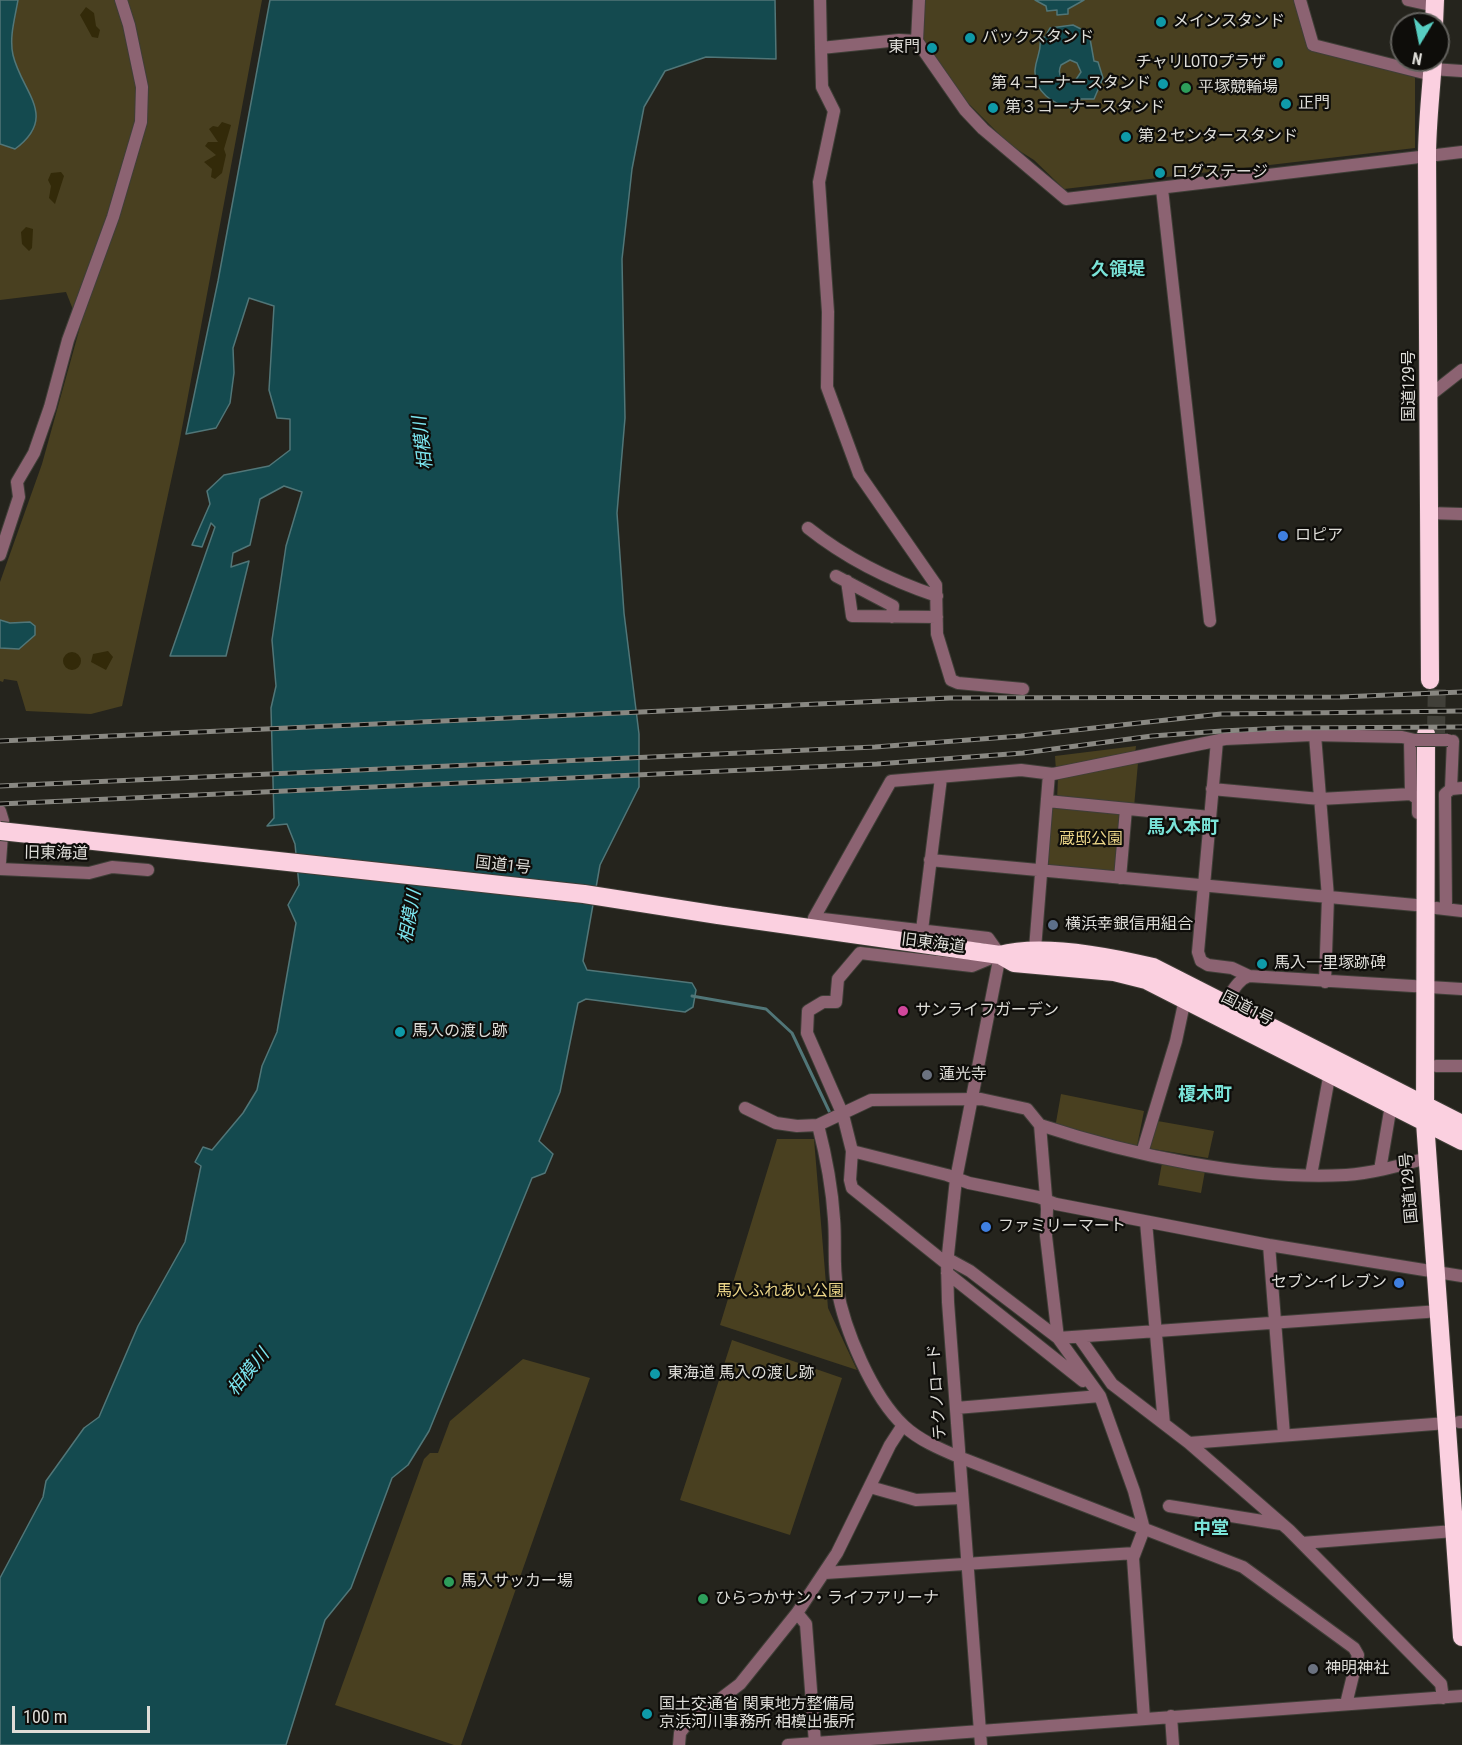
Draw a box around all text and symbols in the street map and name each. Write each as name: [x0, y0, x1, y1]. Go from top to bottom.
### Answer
place label: メインスタンド: [1173, 12, 1285, 32]
north arrow: [1390, 12, 1450, 72]
marker: メインスタンド: [1154, 15, 1168, 29]
place label: バックスタンド: [982, 28, 1094, 48]
marker: バックスタンド: [963, 31, 977, 45]
place label: 東門: [888, 38, 920, 58]
marker: 東門: [925, 41, 939, 55]
text: N: [1411, 48, 1424, 68]
place label: チャリLOTOプラザ: [1136, 53, 1266, 73]
marker: チャリLOTOプラザ: [1271, 56, 1285, 70]
place label: 第４コーナースタンド: [991, 74, 1151, 94]
marker: 第４コーナースタンド: [1156, 77, 1170, 91]
place label: 平塚競輪場: [1198, 78, 1278, 98]
marker: 平塚競輪場: [1179, 81, 1193, 95]
place label: 正門: [1298, 94, 1330, 114]
marker: 正門: [1279, 97, 1293, 111]
place label: 第３コーナースタンド: [1005, 98, 1165, 118]
marker: 第３コーナースタンド: [986, 101, 1000, 115]
place label: 第２センタースタンド: [1138, 127, 1298, 147]
marker: 第２センタースタンド: [1119, 130, 1133, 144]
place label: ログステージ: [1172, 163, 1268, 183]
marker: ログステージ: [1153, 166, 1167, 180]
district label: 久領堤: [1091, 259, 1145, 281]
street label: 国道129号: [1400, 350, 1420, 422]
water label: 相模川: [410, 415, 438, 471]
place label: ロピア: [1295, 526, 1343, 546]
marker: ロピア: [1276, 529, 1290, 543]
district label: 馬入本町: [1147, 817, 1219, 839]
park label: 蔵邸公園: [1059, 830, 1123, 850]
street label: 旧東海道: [24, 844, 88, 864]
street label: 国道1号: [474, 854, 532, 878]
water label: 相模川: [396, 889, 426, 945]
place label: 横浜幸銀信用組合: [1065, 915, 1193, 935]
marker: 横浜幸銀信用組合: [1046, 918, 1060, 932]
street label: 旧東海道: [900, 931, 966, 957]
place label: 馬入一里塚跡碑: [1274, 954, 1386, 974]
marker: 馬入一里塚跡碑: [1255, 957, 1269, 971]
street label: 国道1号: [1218, 988, 1276, 1030]
place label: サンライフガーデン: [915, 1001, 1059, 1021]
marker: サンライフガーデン: [896, 1004, 910, 1018]
place label: 馬入の渡し跡: [412, 1022, 508, 1042]
marker: 馬入の渡し跡: [393, 1025, 407, 1039]
place label: 蓮光寺: [939, 1065, 987, 1085]
marker: 蓮光寺: [920, 1068, 934, 1082]
district label: 榎木町: [1178, 1084, 1232, 1106]
street label: 国道129号: [1397, 1151, 1423, 1225]
place label: ファミリーマート: [998, 1217, 1126, 1237]
marker: ファミリーマート: [979, 1220, 993, 1234]
place label: セブン-イレブン: [1271, 1273, 1387, 1293]
marker: セブン-イレブン: [1392, 1276, 1406, 1290]
park label: 馬入ふれあい公園: [716, 1282, 844, 1302]
street label: テクノロード: [925, 1343, 951, 1441]
water label: 相模川: [224, 1345, 274, 1401]
place label: 東海道 馬入の渡し跡: [667, 1364, 815, 1384]
marker: 東海道 馬入の渡し跡: [648, 1367, 662, 1381]
district label: 中堂: [1193, 1518, 1229, 1540]
place label: 馬入サッカー場: [461, 1572, 573, 1592]
marker: 馬入サッカー場: [442, 1575, 456, 1589]
place label: ひらつかサン・ライフアリーナ: [715, 1589, 939, 1609]
marker: ひらつかサン・ライフアリーナ: [696, 1592, 710, 1606]
place label: 神明神社: [1325, 1659, 1389, 1679]
marker: 神明神社: [1306, 1662, 1320, 1676]
scale bar: [15, 1694, 153, 1732]
place label: 国土交通省 関東地方整備局 京浜河川事務所 相模出張所: [659, 1695, 855, 1733]
text: 100 m: [23, 1706, 67, 1727]
marker: 国土交通省 関東地方整備局 京浜河川事務所 相模出張所: [640, 1707, 654, 1721]

